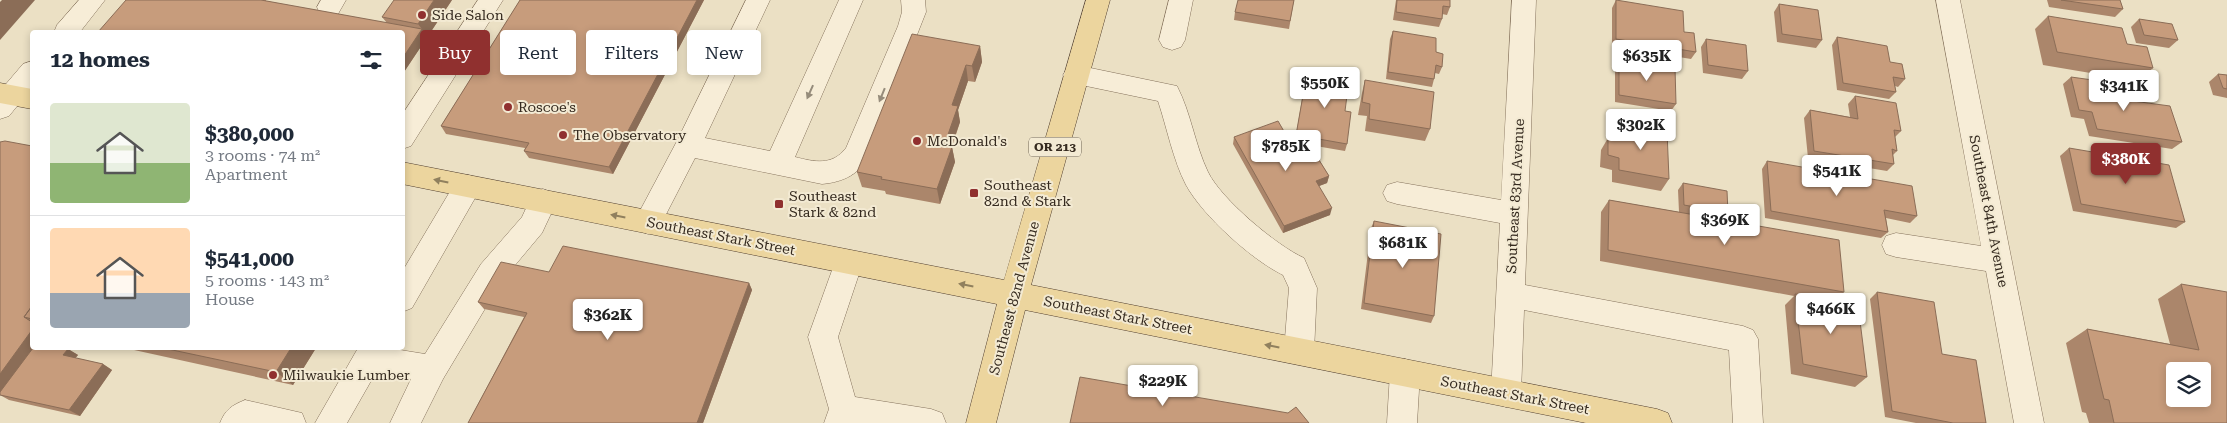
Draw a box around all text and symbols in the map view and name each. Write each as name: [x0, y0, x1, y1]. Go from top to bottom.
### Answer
place label: Side Salon: [432, 7, 504, 23]
marker: Side Salon: [416, 9, 428, 21]
chip: Buy: [420, 30, 490, 75]
chip: Rent: [500, 30, 576, 75]
chip: Filters: [586, 30, 677, 75]
chip: New: [687, 30, 761, 75]
pin: $635K: [1612, 39, 1682, 82]
icon: filters: [357, 46, 385, 74]
text: $635K: [1623, 46, 1671, 65]
text: 12 homes: [50, 48, 150, 72]
pin: $550K: [1290, 66, 1360, 109]
pin: $341K: [2089, 70, 2159, 112]
text: $550K: [1301, 73, 1349, 92]
text: $341K: [2100, 76, 2148, 95]
one-way arrow: [806, 85, 814, 99]
one-way arrow: [877, 88, 885, 102]
place label: Roscoe's: [518, 99, 576, 115]
marker: Roscoe's: [502, 101, 514, 113]
pin: $302K: [1606, 108, 1676, 151]
text: $302K: [1617, 115, 1665, 134]
street label: Southeast 83rd Avenue: [1503, 118, 1527, 274]
text: $380,000: [205, 122, 294, 146]
icon: home: [90, 123, 150, 183]
place label: The Observatory: [573, 127, 687, 143]
marker: The Observatory: [557, 129, 569, 141]
pin: $785K: [1251, 130, 1321, 172]
place label: McDonald's: [927, 133, 1007, 149]
street label: Southeast 84th Avenue: [1966, 133, 2012, 289]
marker: McDonald's: [911, 135, 923, 147]
text: $785K: [1262, 136, 1310, 155]
road number: OR 213: [1029, 138, 1081, 156]
pin: $380K: [2091, 142, 2161, 185]
text: 3 rooms · 74 m²: [205, 146, 320, 165]
text: $380K: [2102, 149, 2150, 168]
pin: $541K: [1802, 154, 1872, 197]
text: $541K: [1813, 161, 1861, 180]
text: Apartment: [205, 165, 288, 184]
one-way arrow: [434, 177, 449, 185]
place label: Southeast 82nd & Stark: [984, 177, 1071, 209]
marker: Southeast 82nd & Stark: [968, 187, 980, 199]
place label: Southeast Stark & 82nd: [789, 188, 876, 220]
marker: Southeast Stark & 82nd: [773, 198, 785, 210]
pin: $369K: [1690, 204, 1760, 246]
text: $369K: [1701, 210, 1749, 229]
one-way arrow: [609, 211, 625, 219]
street label: Southeast Stark Street: [645, 214, 797, 258]
street label: Southeast 82nd Avenue: [986, 219, 1042, 377]
pin: $681K: [1368, 226, 1438, 269]
text: $681K: [1379, 233, 1427, 252]
text: $541,000: [205, 247, 294, 271]
icon: home: [90, 248, 150, 308]
text: 5 rooms · 143 m²: [205, 271, 329, 290]
one-way arrow: [958, 281, 973, 289]
text: House: [205, 290, 254, 309]
pin: $466K: [1796, 292, 1866, 335]
street label: Southeast Stark Street: [1042, 293, 1194, 337]
pin: $362K: [573, 298, 643, 341]
text: $466K: [1807, 299, 1855, 318]
text: $362K: [584, 305, 632, 324]
one-way arrow: [1265, 342, 1280, 350]
map controls: [2166, 362, 2211, 407]
button: layers: [2166, 362, 2211, 407]
pin: $229K: [1128, 364, 1198, 407]
place label: Milwaukie Lumber: [283, 367, 410, 383]
marker: Milwaukie Lumber: [267, 369, 279, 381]
text: $229K: [1139, 371, 1187, 390]
street label: Southeast Stark Street: [1439, 373, 1591, 417]

